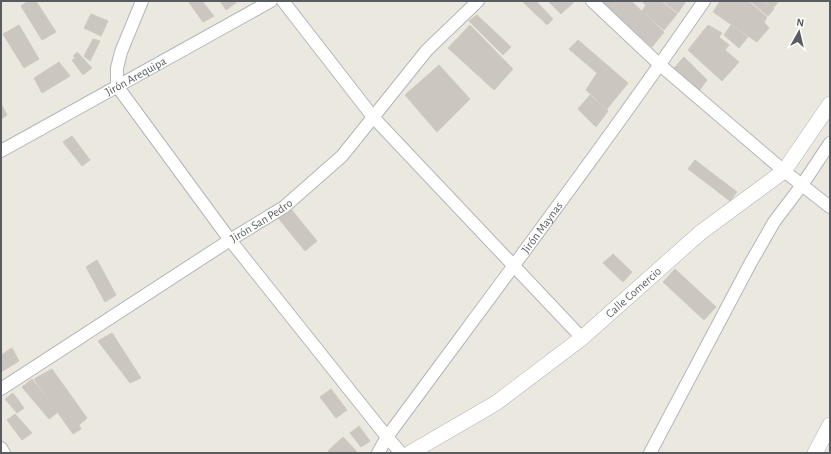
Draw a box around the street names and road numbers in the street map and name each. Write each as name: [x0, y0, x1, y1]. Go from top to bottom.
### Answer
street label: Jirón Arequipa: [103, 54, 168, 98]
street label: Jirón San Pedro: [228, 197, 295, 244]
street label: Jirón Maynas: [519, 199, 565, 255]
street label: Calle Comercio: [603, 265, 663, 320]

